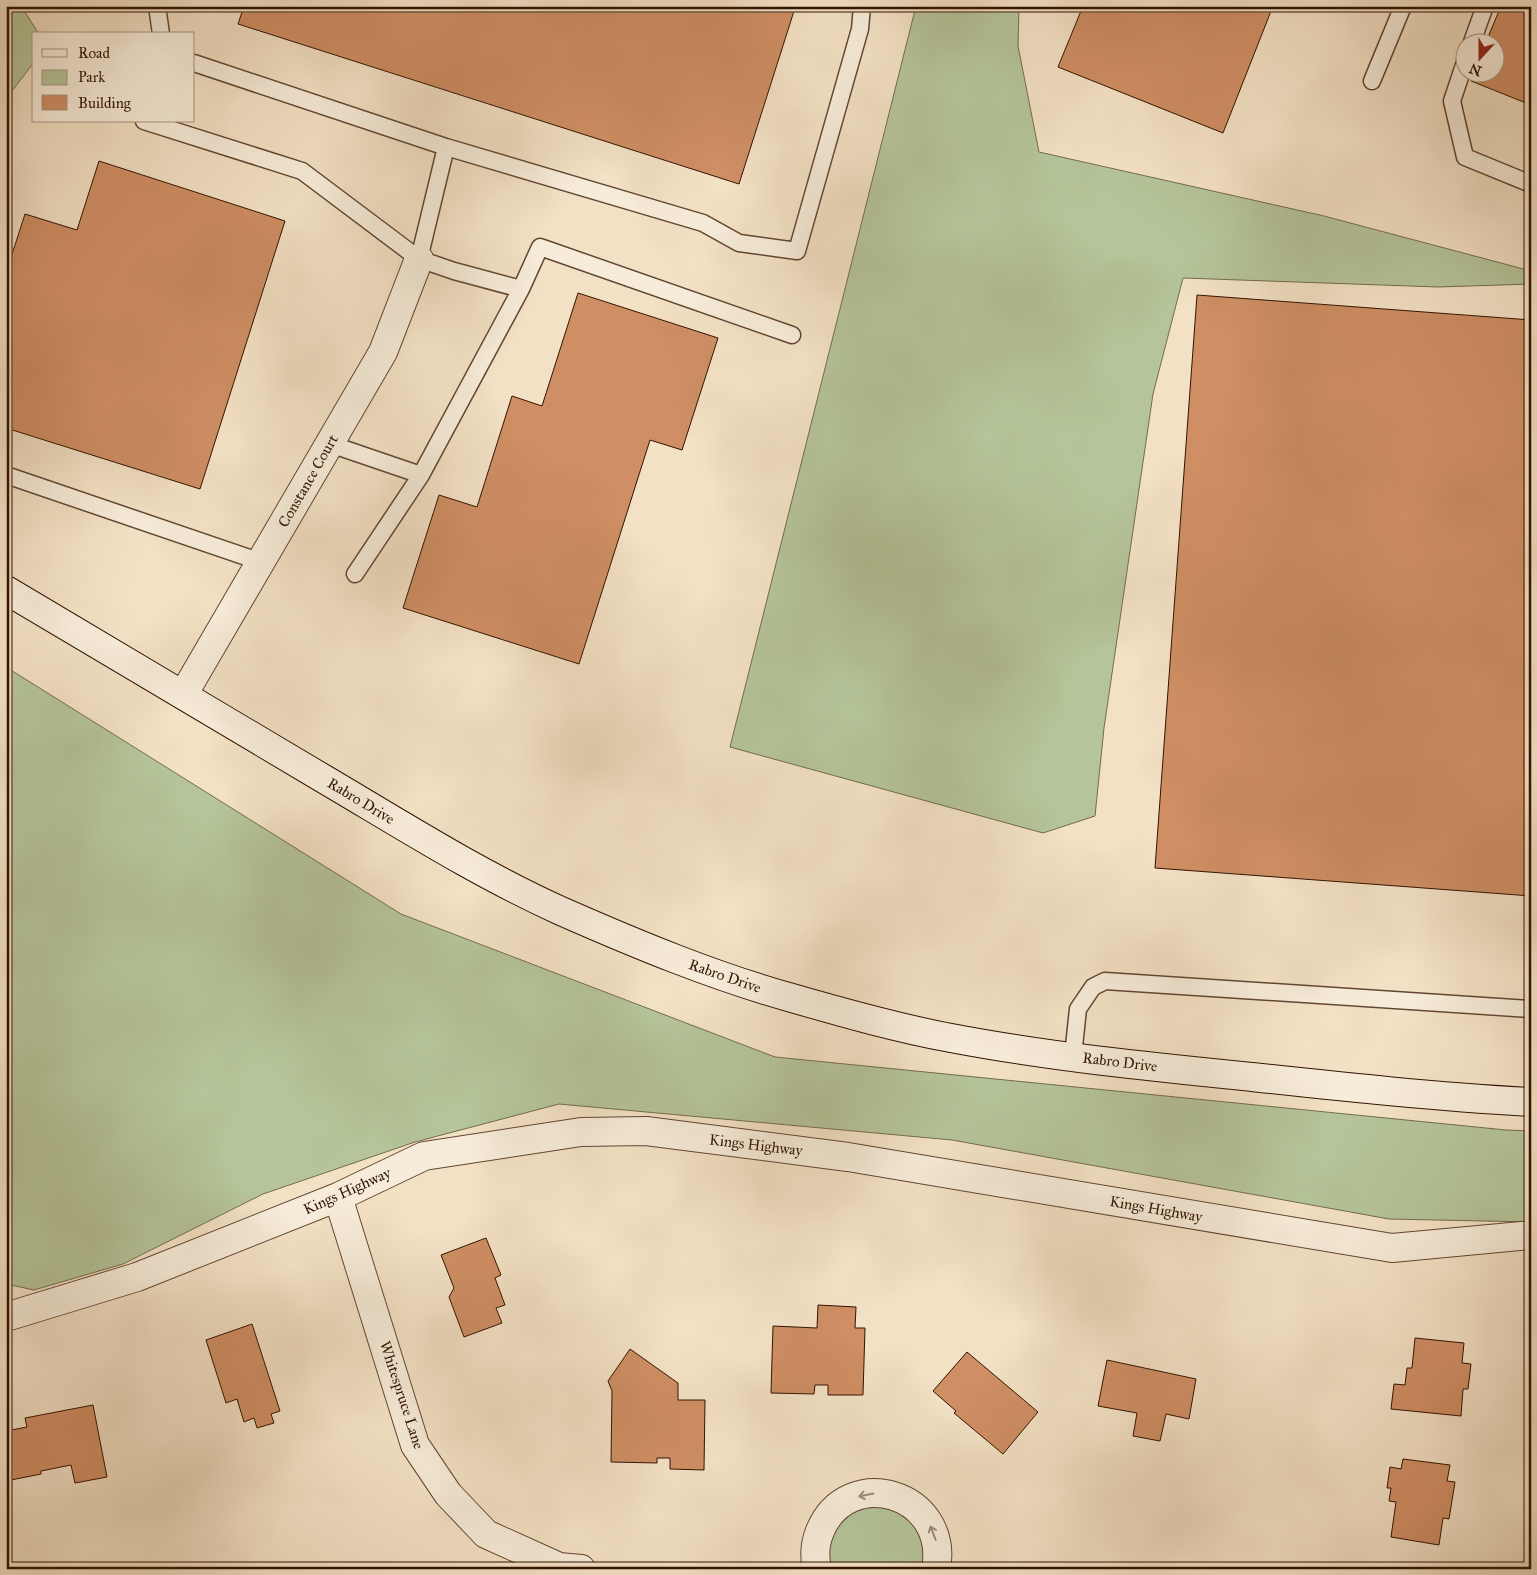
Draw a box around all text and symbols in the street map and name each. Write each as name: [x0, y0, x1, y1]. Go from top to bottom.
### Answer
legend: [32, 32, 195, 122]
north arrow: [1454, 32, 1504, 82]
text: Road: [78, 44, 110, 62]
text: N: [1467, 60, 1484, 80]
text: Park: [78, 68, 105, 86]
text: Building: [78, 94, 132, 112]
street label: Constance Court: [274, 431, 342, 530]
street label: Rabro Drive: [324, 774, 398, 828]
street label: Rabro Drive: [686, 955, 764, 997]
street label: Rabro Drive: [1082, 1048, 1158, 1076]
street label: Kings Highway: [708, 1130, 805, 1160]
street label: Kings Highway: [300, 1163, 394, 1218]
street label: Kings Highway: [1108, 1192, 1205, 1226]
street label: Whitespruce Lane: [376, 1339, 428, 1451]
one-way arrow: [858, 1490, 874, 1500]
one-way arrow: [928, 1526, 938, 1541]

